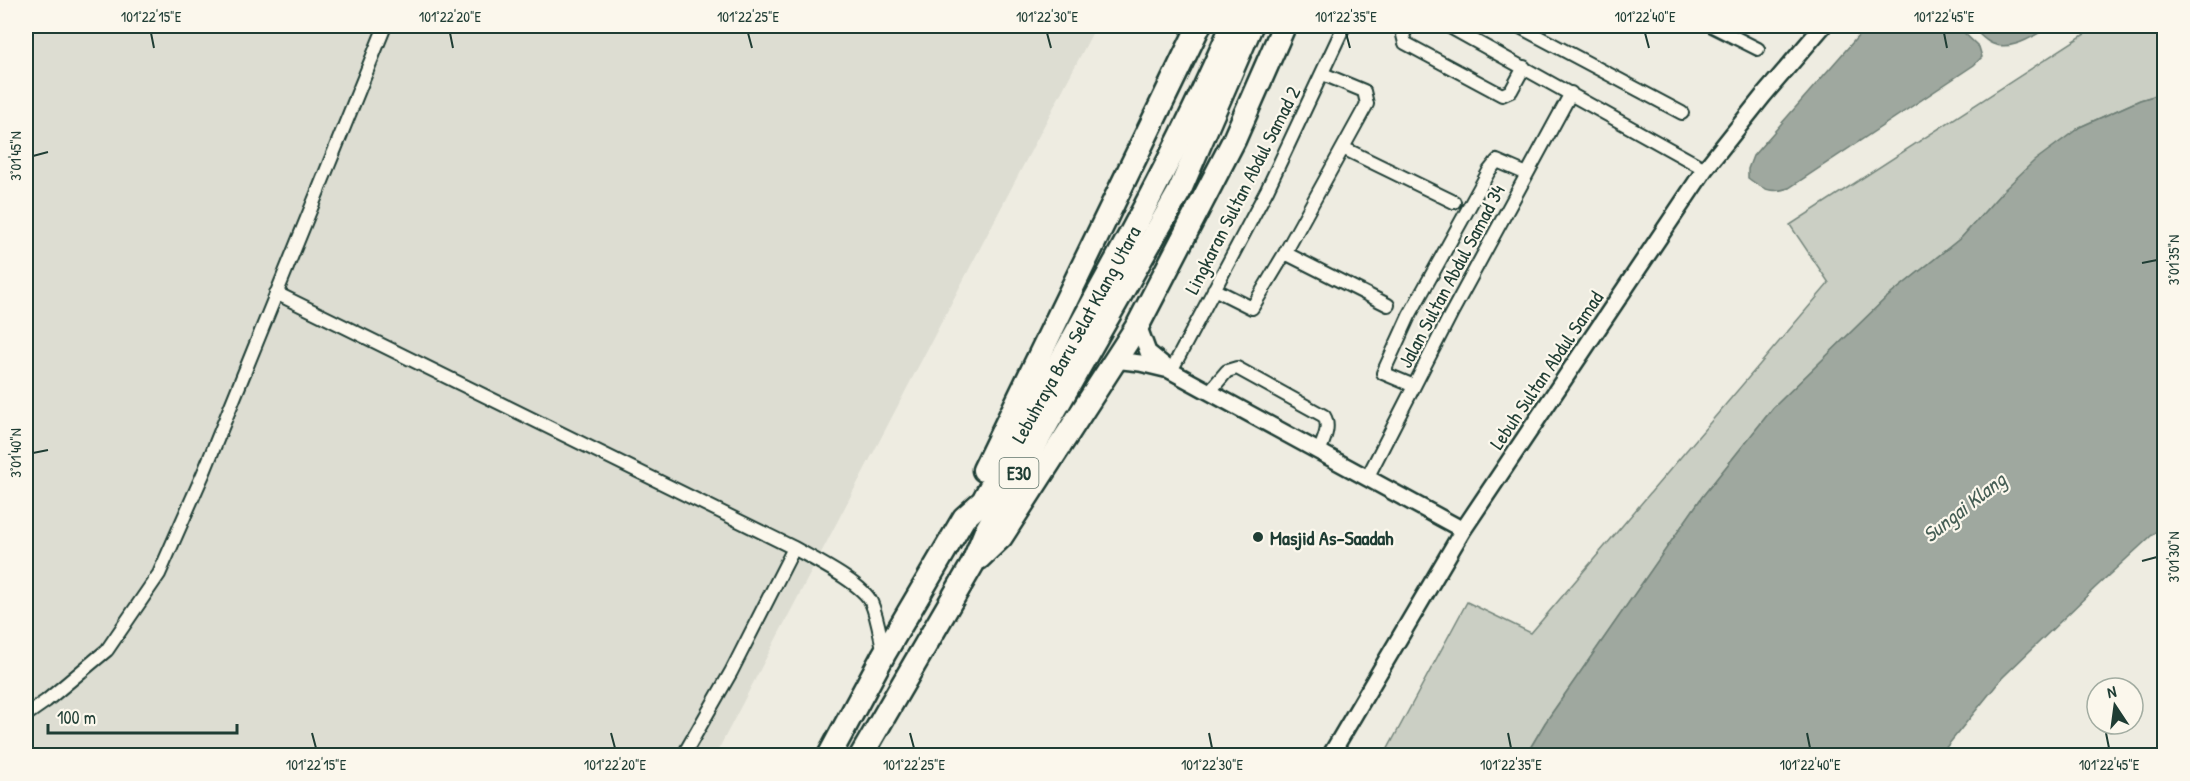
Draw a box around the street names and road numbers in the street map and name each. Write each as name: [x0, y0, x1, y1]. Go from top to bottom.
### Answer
street label: Lingkaran Sultan Abdul Samad 2: [1178, 81, 1307, 299]
street label: Jalan Sultan Abdul Samad 34: [1391, 180, 1511, 372]
street label: Lebuhraya Baru Selat Klang Utara: [1004, 221, 1146, 447]
street label: Lebuh Sultan Abdul Samad: [1483, 285, 1609, 454]
road number: E30: [1000, 458, 1038, 488]

